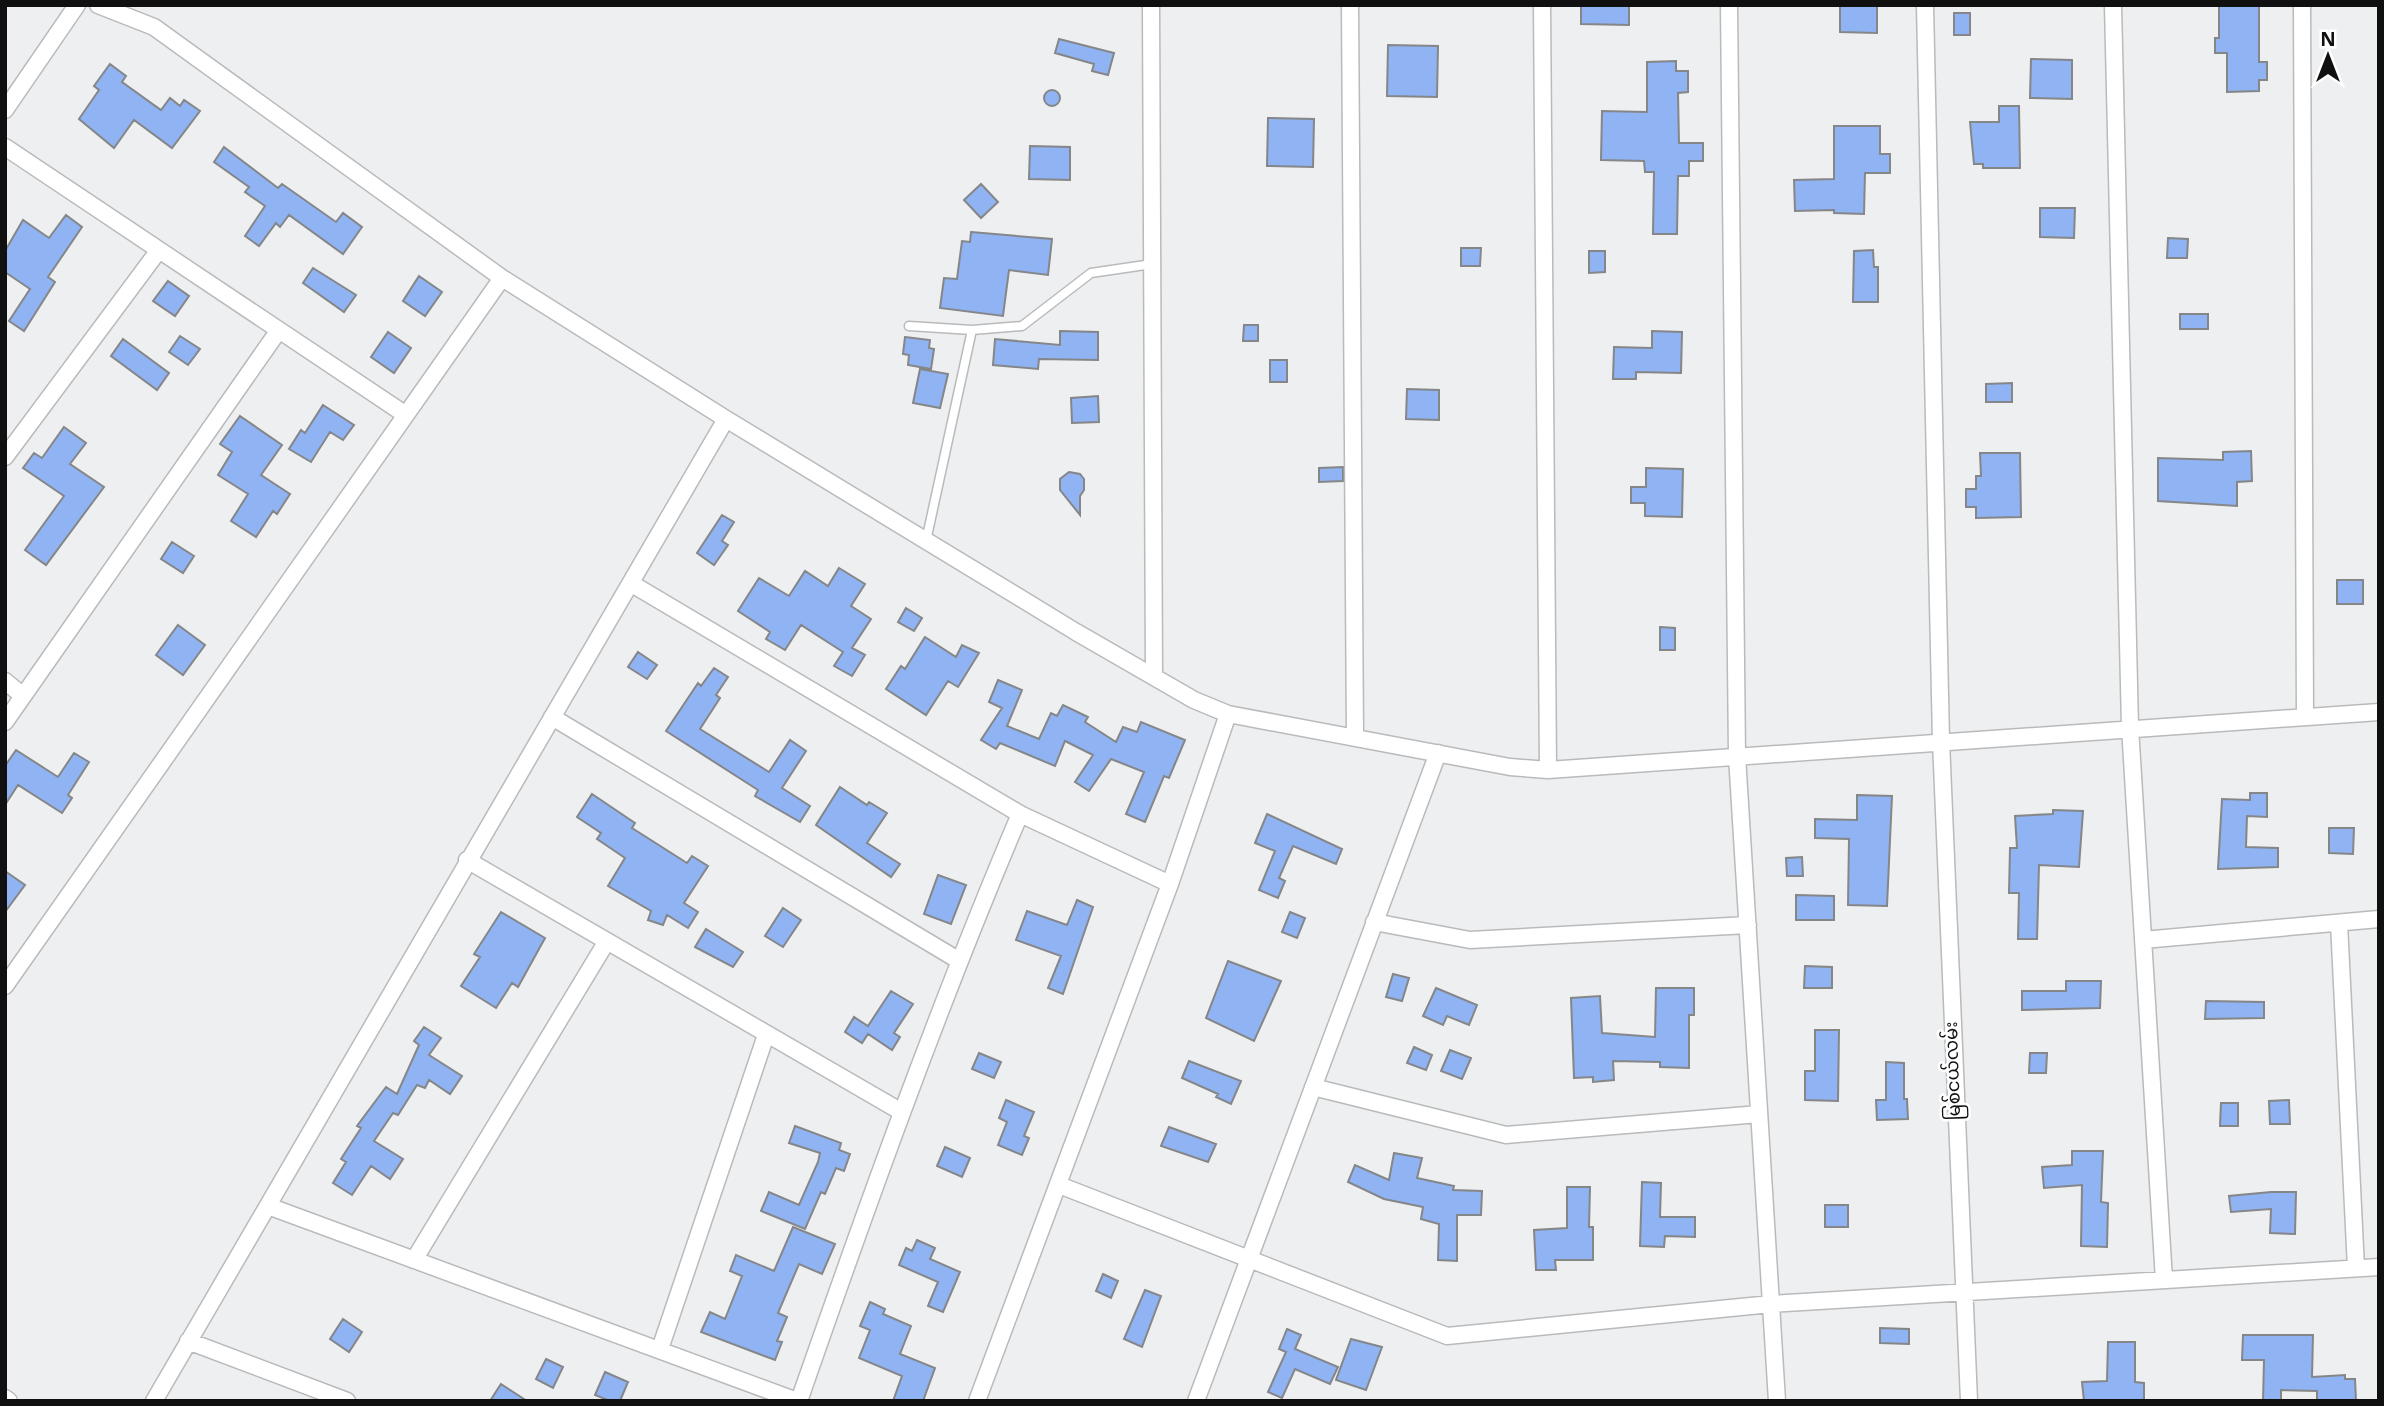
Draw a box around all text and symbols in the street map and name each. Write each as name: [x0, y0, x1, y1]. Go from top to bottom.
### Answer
north arrow: [2293, 21, 2363, 91]
text: N: [2320, 21, 2336, 62]
street label: မြစ်ငယ်လမ်း: [1933, 1021, 1975, 1121]

